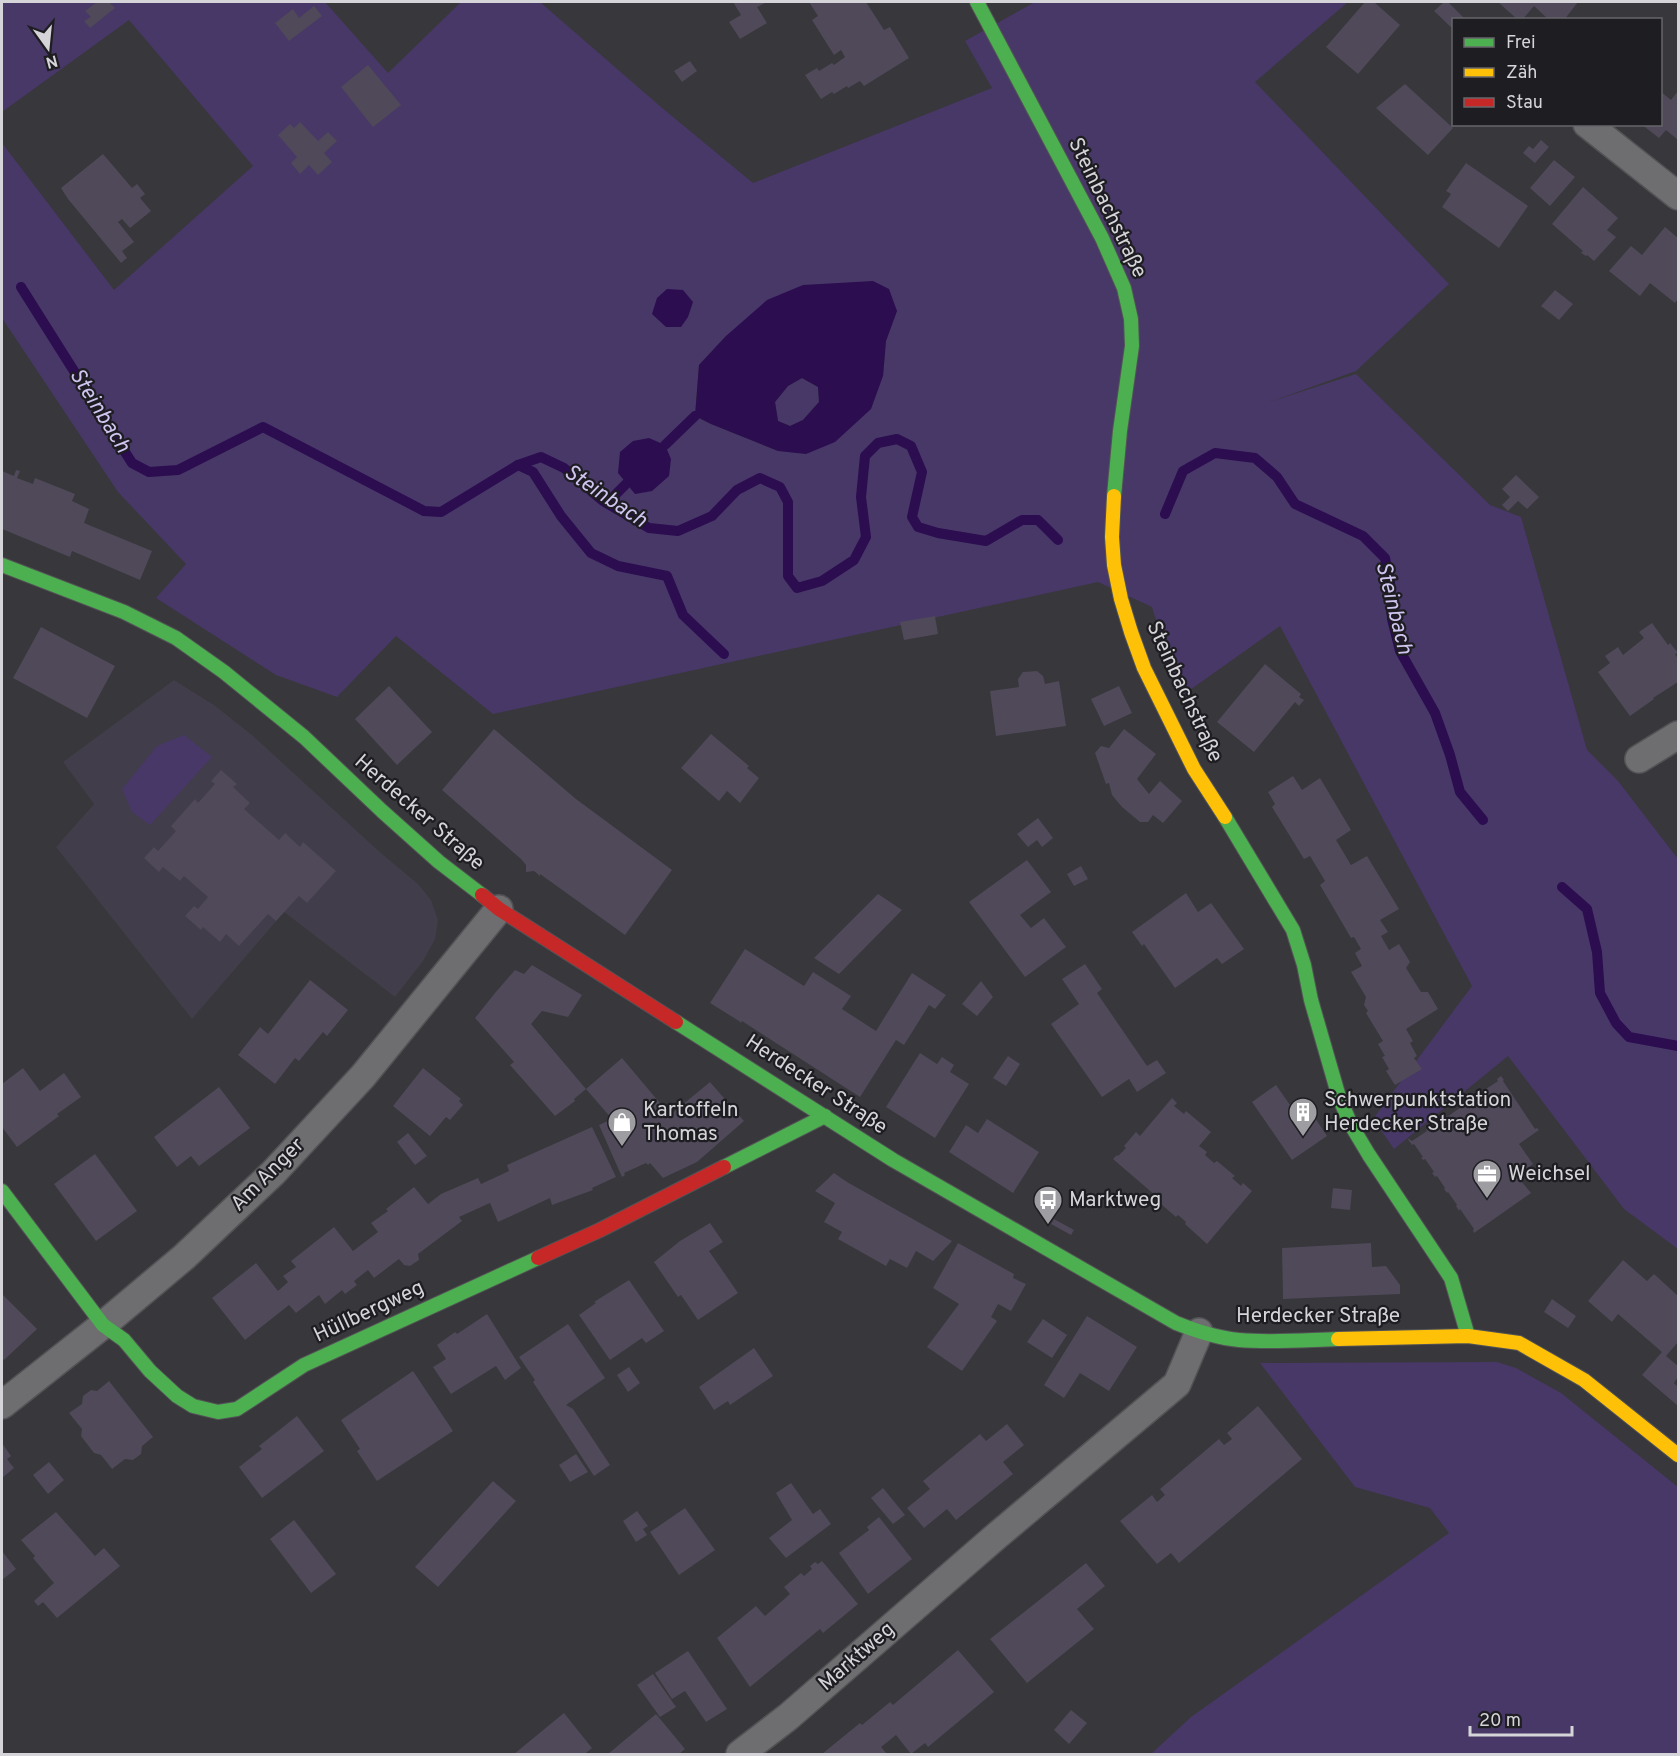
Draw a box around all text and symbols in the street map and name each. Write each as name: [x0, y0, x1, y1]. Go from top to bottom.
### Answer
north arrow: [18, 18, 78, 78]
legend: [1452, 18, 1662, 126]
text: Frei: [1506, 32, 1536, 55]
text: N: [43, 49, 60, 72]
text: Zäh: [1506, 62, 1537, 85]
text: Stau: [1506, 92, 1543, 115]
street label: Steinbachstraße: [1061, 133, 1153, 283]
water label: Steinbach: [62, 364, 136, 458]
water label: Steinbach: [558, 459, 652, 535]
water label: Steinbach: [1368, 559, 1418, 657]
street label: Steinbachstraße: [1139, 617, 1229, 767]
street label: Herdecker Straße: [348, 749, 490, 877]
street label: Herdecker Straße: [740, 1029, 892, 1141]
place label: Schwerpunktstation Herdecker Straße: [1324, 1087, 1511, 1138]
building icon: Schwerpunktstation Herdecker Straße: [1287, 1096, 1319, 1138]
place label: Kartoffeln Thomas: [643, 1097, 739, 1148]
shop icon: Kartoffeln Thomas: [606, 1106, 638, 1148]
street label: Am Anger: [225, 1132, 311, 1218]
office icon: Weichsel: [1471, 1158, 1503, 1200]
place label: Weichsel: [1508, 1161, 1591, 1188]
bus stop icon: Marktweg: [1032, 1184, 1064, 1226]
place label: Marktweg: [1069, 1187, 1161, 1214]
street label: Hüllbergweg: [309, 1275, 429, 1349]
street label: Herdecker Straße: [1236, 1303, 1400, 1330]
street label: Marktweg: [813, 1616, 901, 1698]
scale bar: [1470, 1699, 1572, 1737]
text: 20 m: [1479, 1710, 1521, 1733]

